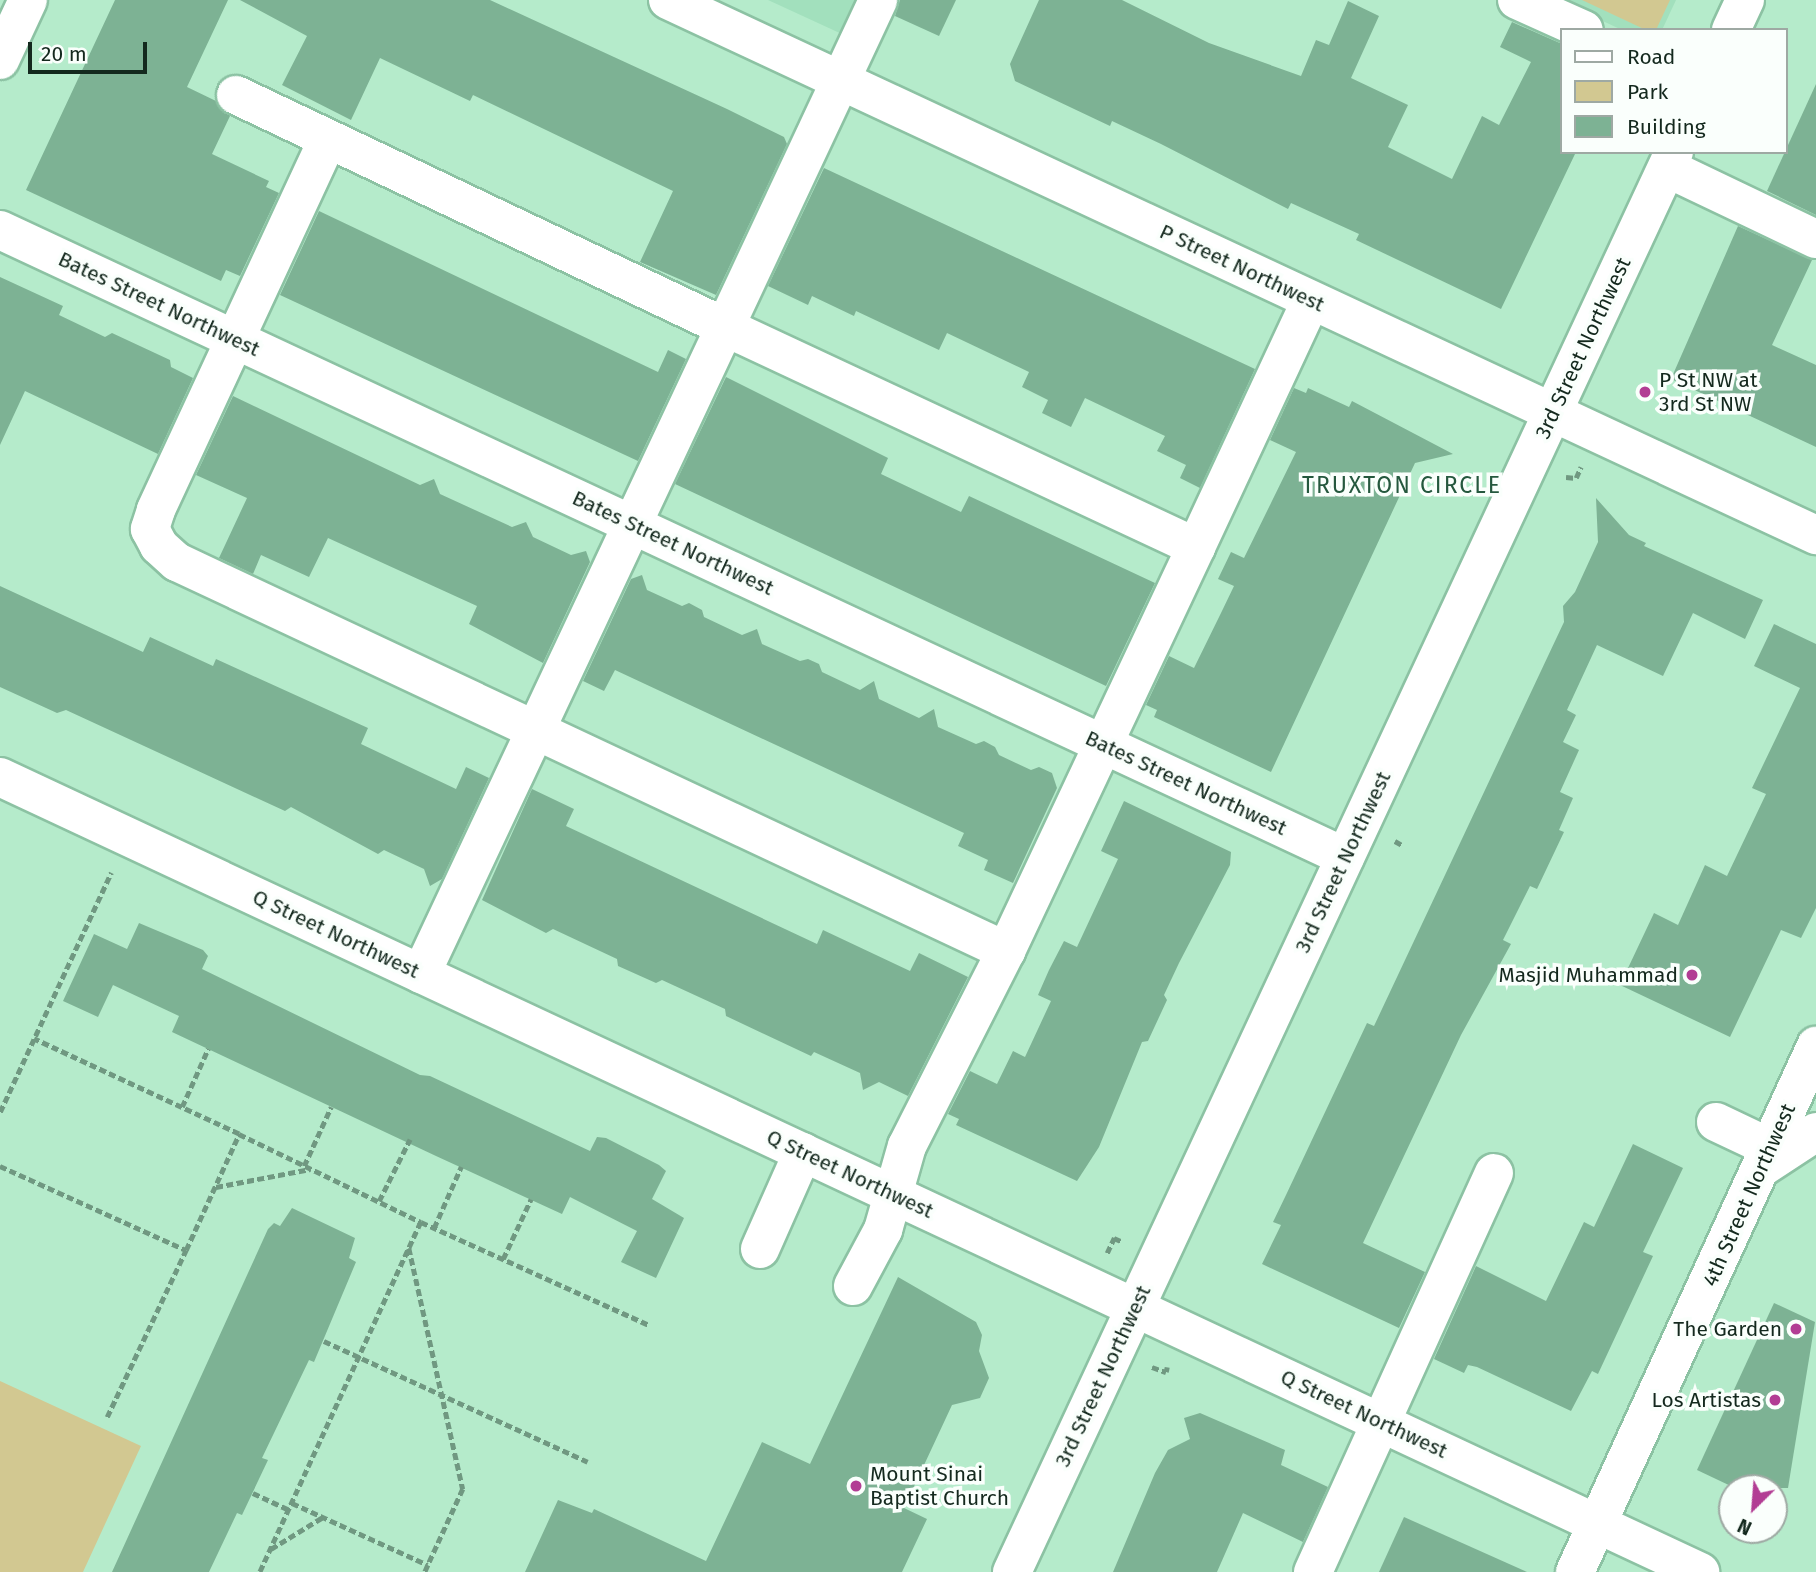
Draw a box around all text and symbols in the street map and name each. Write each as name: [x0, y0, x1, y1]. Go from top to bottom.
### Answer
scale bar: [32, 28, 150, 72]
legend: [1560, 28, 1788, 154]
text: 20 m: [41, 41, 87, 67]
text: Road: [1627, 44, 1675, 70]
text: Park: [1627, 79, 1668, 105]
text: Building: [1627, 114, 1706, 140]
street label: P Street Northwest: [1156, 219, 1328, 317]
street label: Bates Street Northwest: [54, 246, 264, 362]
street label: 3rd Street Northwest: [1530, 253, 1636, 443]
place label: P St NW at 3rd St NW: [1659, 367, 1758, 417]
marker: P St NW at 3rd St NW: [1637, 384, 1653, 400]
district label: TRUXTON CIRCLE: [1304, 471, 1500, 499]
street label: Bates Street Northwest: [568, 485, 778, 601]
street label: Bates Street Northwest: [1081, 725, 1291, 841]
street label: 3rd Street Northwest: [1290, 767, 1396, 957]
street label: Q Street Northwest: [249, 884, 423, 984]
place label: Masjid Muhammad: [1498, 962, 1678, 988]
marker: Masjid Muhammad: [1684, 967, 1700, 983]
street label: 4th Street Northwest: [1697, 1100, 1801, 1290]
street label: Q Street Northwest: [763, 1124, 937, 1224]
street label: 3rd Street Northwest: [1050, 1281, 1156, 1471]
place label: The Garden: [1673, 1316, 1782, 1342]
marker: The Garden: [1788, 1321, 1804, 1337]
street label: Q Street Northwest: [1277, 1364, 1451, 1464]
place label: Los Artistas: [1652, 1387, 1761, 1413]
marker: Los Artistas: [1767, 1392, 1783, 1408]
place label: Mount Sinai Baptist Church: [870, 1461, 1009, 1511]
north arrow: [1718, 1474, 1788, 1544]
marker: Mount Sinai Baptist Church: [848, 1478, 864, 1494]
text: N: [1734, 1514, 1755, 1540]

